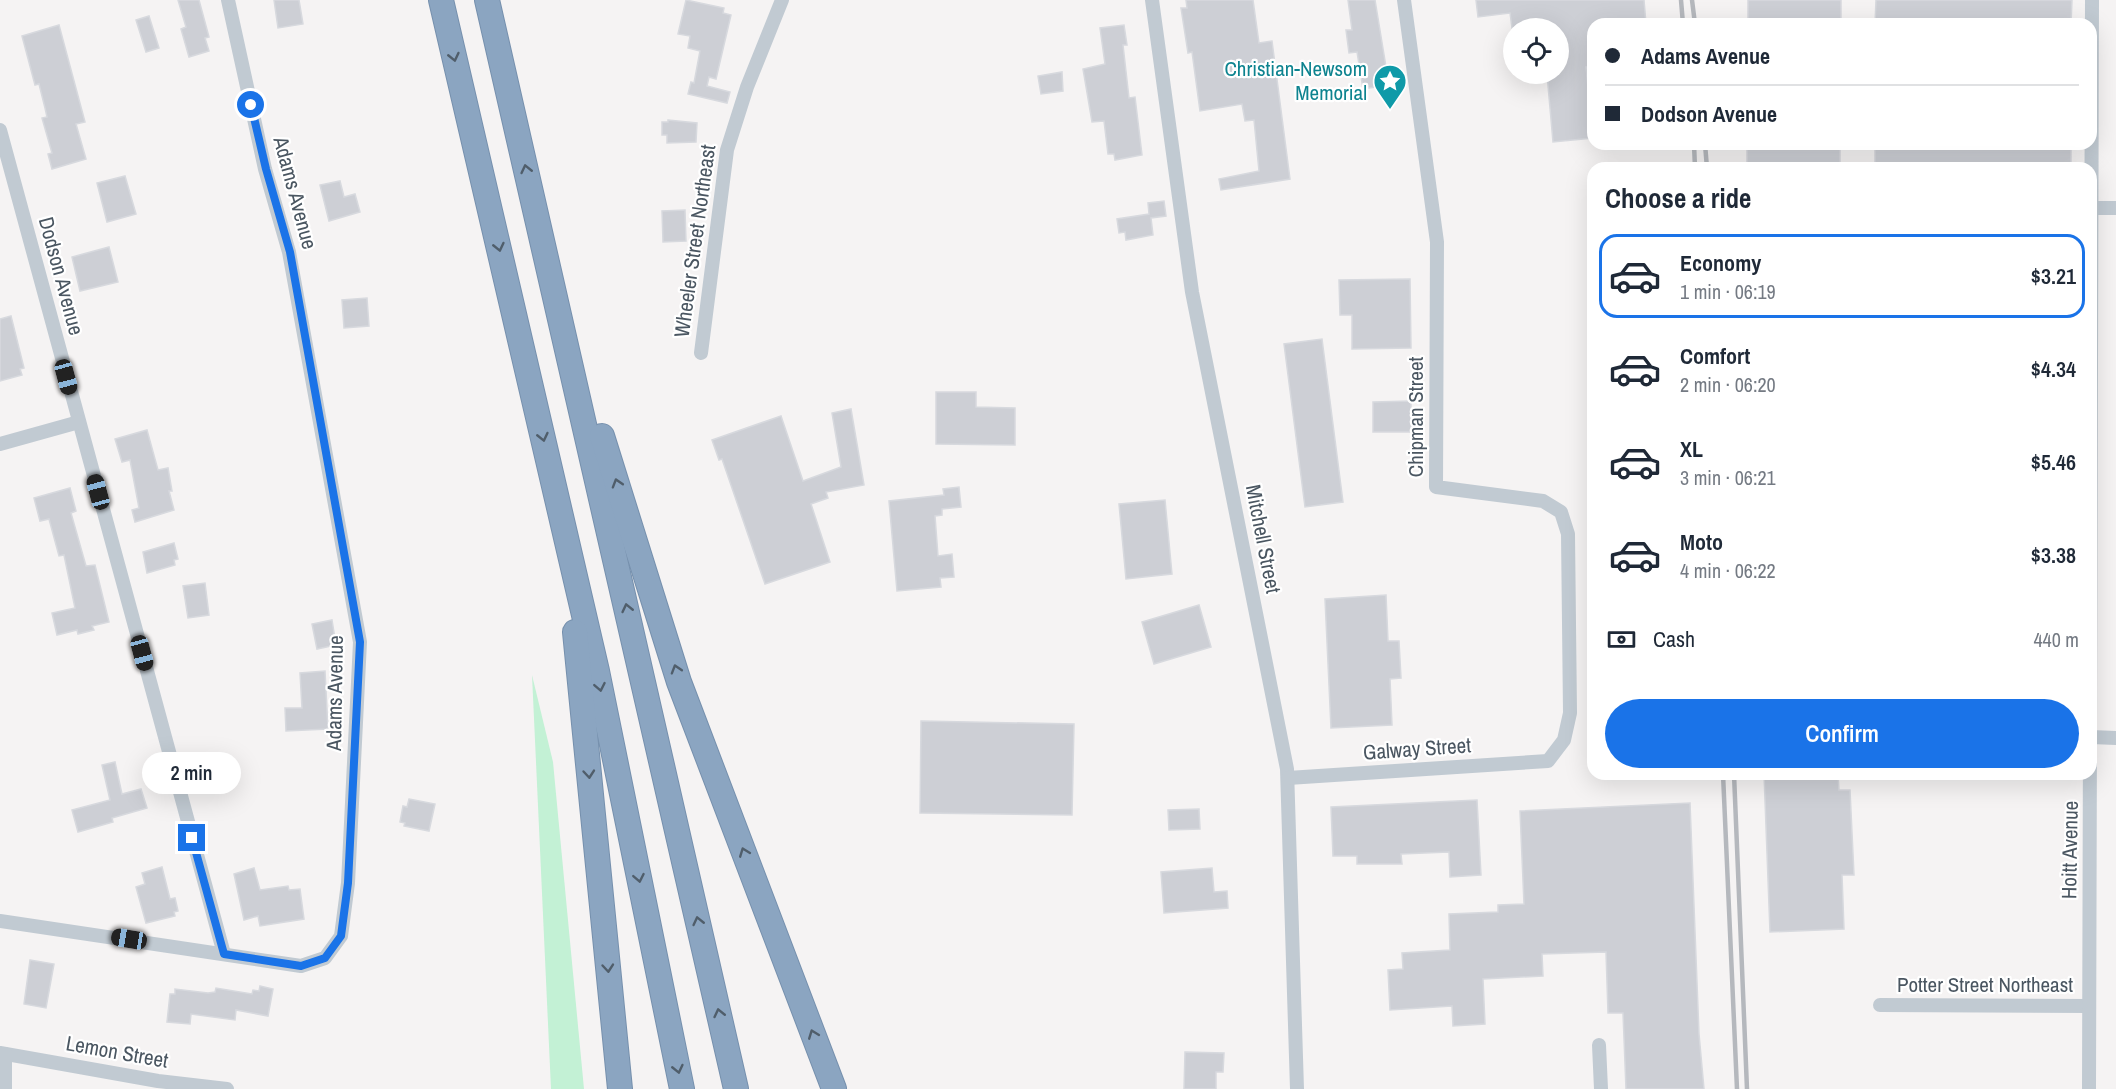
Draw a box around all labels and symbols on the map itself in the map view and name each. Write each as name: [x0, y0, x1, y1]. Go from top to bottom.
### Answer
one-way arrow: [447, 52, 460, 62]
place label: Christian-Newsom Memorial: [1224, 54, 1367, 107]
place icon: Christian-Newsom Memorial: [1372, 63, 1408, 110]
route start: [237, 91, 264, 118]
street label: Adams Avenue: [266, 132, 324, 252]
street label: Wheeler Street Northeast: [667, 143, 722, 339]
one-way arrow: [521, 164, 534, 174]
street label: Dodson Avenue: [32, 214, 91, 338]
one-way arrow: [491, 242, 504, 252]
street label: Chipman Street: [1401, 356, 1430, 477]
car: [53, 357, 79, 397]
one-way arrow: [535, 432, 548, 442]
car: [85, 472, 111, 512]
one-way arrow: [612, 478, 624, 489]
street label: Mitchell Street: [1239, 482, 1288, 596]
one-way arrow: [621, 604, 634, 614]
car: [129, 633, 155, 673]
street label: Adams Avenue: [319, 635, 350, 752]
one-way arrow: [670, 664, 683, 675]
one-way arrow: [593, 682, 606, 692]
street label: Galway Street: [1362, 730, 1472, 767]
callout: 2 min: [142, 751, 242, 793]
one-way arrow: [582, 769, 595, 778]
street label: Hoitt Avenue: [2054, 801, 2085, 899]
route end: [178, 824, 205, 851]
one-way arrow: [739, 847, 751, 858]
one-way arrow: [632, 873, 645, 883]
one-way arrow: [692, 917, 705, 927]
car: [110, 927, 148, 951]
one-way arrow: [601, 963, 614, 973]
street label: Potter Street Northeast: [1897, 970, 2073, 999]
one-way arrow: [713, 1008, 726, 1018]
street label: Lemon Street: [64, 1028, 171, 1075]
one-way arrow: [808, 1029, 820, 1040]
one-way arrow: [671, 1064, 684, 1074]

